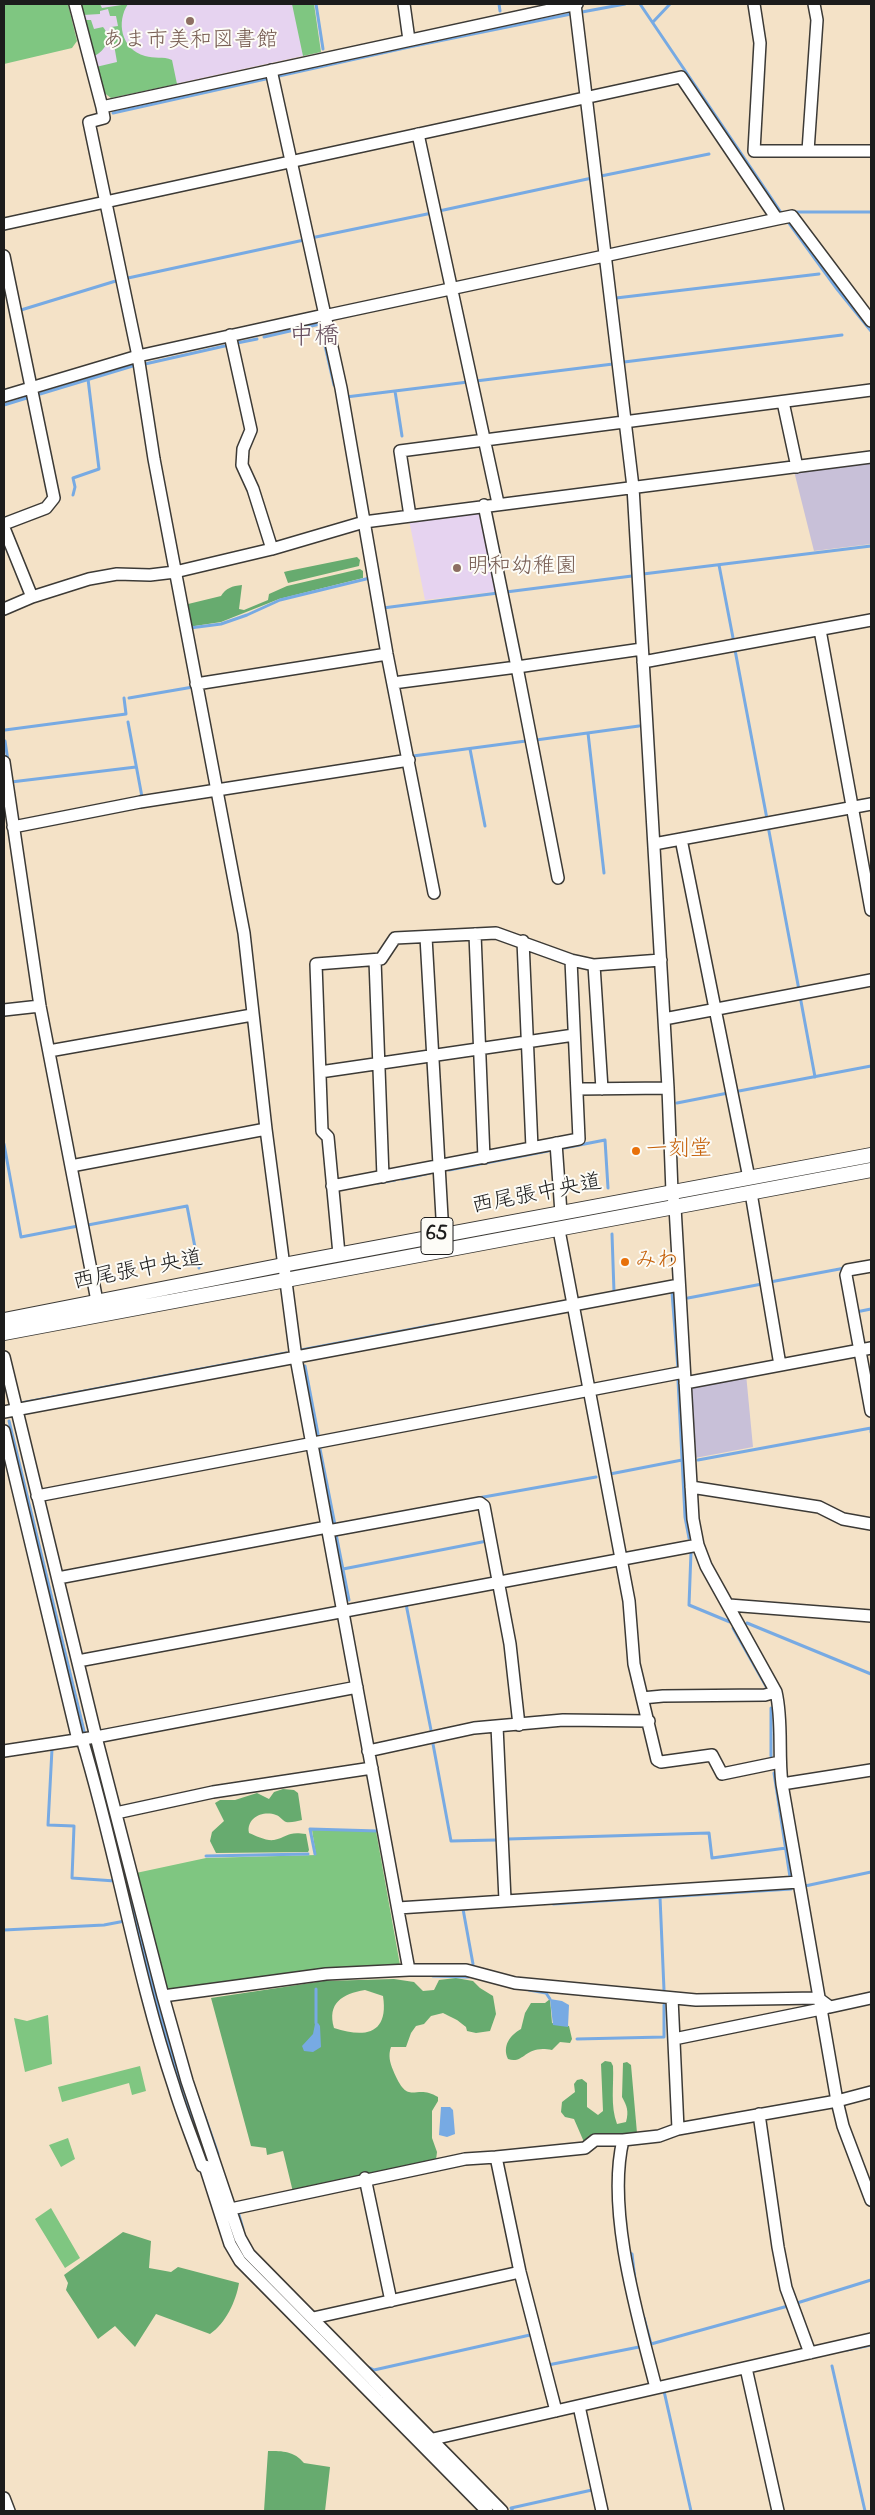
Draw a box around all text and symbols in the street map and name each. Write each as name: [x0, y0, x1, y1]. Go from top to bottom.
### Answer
marker: あま市美和図書館: [184, 15, 196, 27]
place label: あま市美和図書館: [102, 29, 278, 55]
district label: 中橋: [289, 324, 339, 354]
place label: 明和幼稚園: [467, 555, 577, 581]
marker: 明和幼稚園: [451, 562, 463, 574]
place label: 一刻堂: [646, 1138, 712, 1164]
marker: 一刻堂: [630, 1145, 642, 1157]
street label: 西尾張中央道: [470, 1170, 604, 1222]
road number: 65: [421, 1218, 453, 1254]
street label: 西尾張中央道: [71, 1246, 205, 1298]
place label: みわ: [635, 1249, 679, 1275]
marker: みわ: [619, 1256, 631, 1268]

